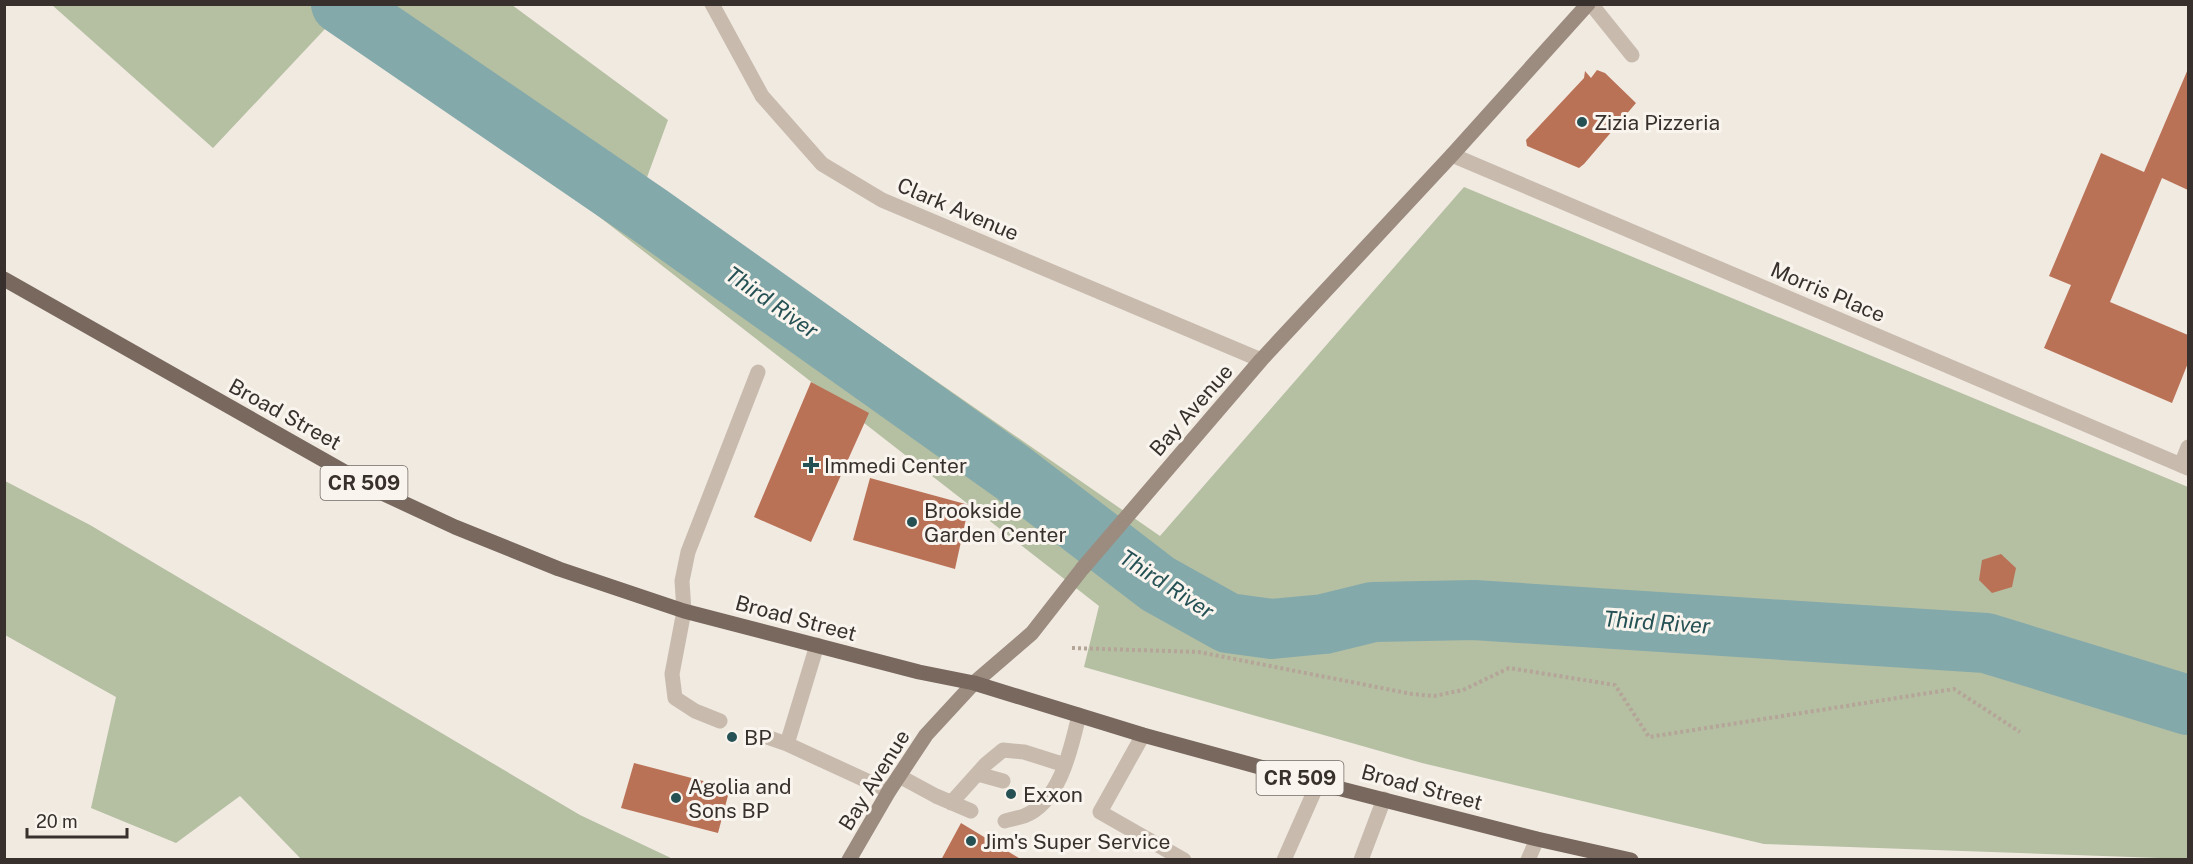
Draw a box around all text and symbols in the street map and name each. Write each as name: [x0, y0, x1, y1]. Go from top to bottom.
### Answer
place label: Zizia Pizzeria: [1594, 110, 1720, 135]
marker: Zizia Pizzeria: [1575, 115, 1589, 129]
street label: Clark Avenue: [893, 172, 1023, 246]
street label: Morris Place: [1767, 257, 1889, 327]
water label: Third River: [721, 261, 824, 344]
street label: Bay Avenue: [1144, 359, 1238, 461]
street label: Broad Street: [225, 373, 345, 455]
place label: Immedi Center: [824, 453, 967, 478]
marker: Immedi Center: [802, 456, 820, 474]
road number: CR 509: [320, 466, 407, 500]
place label: Brookside Garden Center: [924, 498, 1067, 547]
marker: Brookside Garden Center: [905, 515, 919, 529]
water label: Third River: [1115, 544, 1219, 624]
street label: Broad Street: [733, 590, 859, 646]
water label: Third River: [1603, 605, 1712, 639]
place label: BP: [744, 725, 772, 750]
street label: Bay Avenue: [833, 725, 915, 835]
marker: BP: [725, 730, 739, 744]
street label: Broad Street: [1359, 759, 1485, 815]
road number: CR 509: [1256, 761, 1344, 795]
place label: Agolia and Sons BP: [688, 774, 792, 823]
place label: Exxon: [1023, 782, 1083, 807]
marker: Exxon: [1004, 787, 1018, 801]
marker: Agolia and Sons BP: [669, 791, 683, 805]
scale bar: [27, 801, 128, 839]
text: 20 m: [36, 811, 78, 832]
place label: Jim's Super Service: [983, 829, 1170, 854]
marker: Jim's Super Service: [964, 834, 978, 848]

